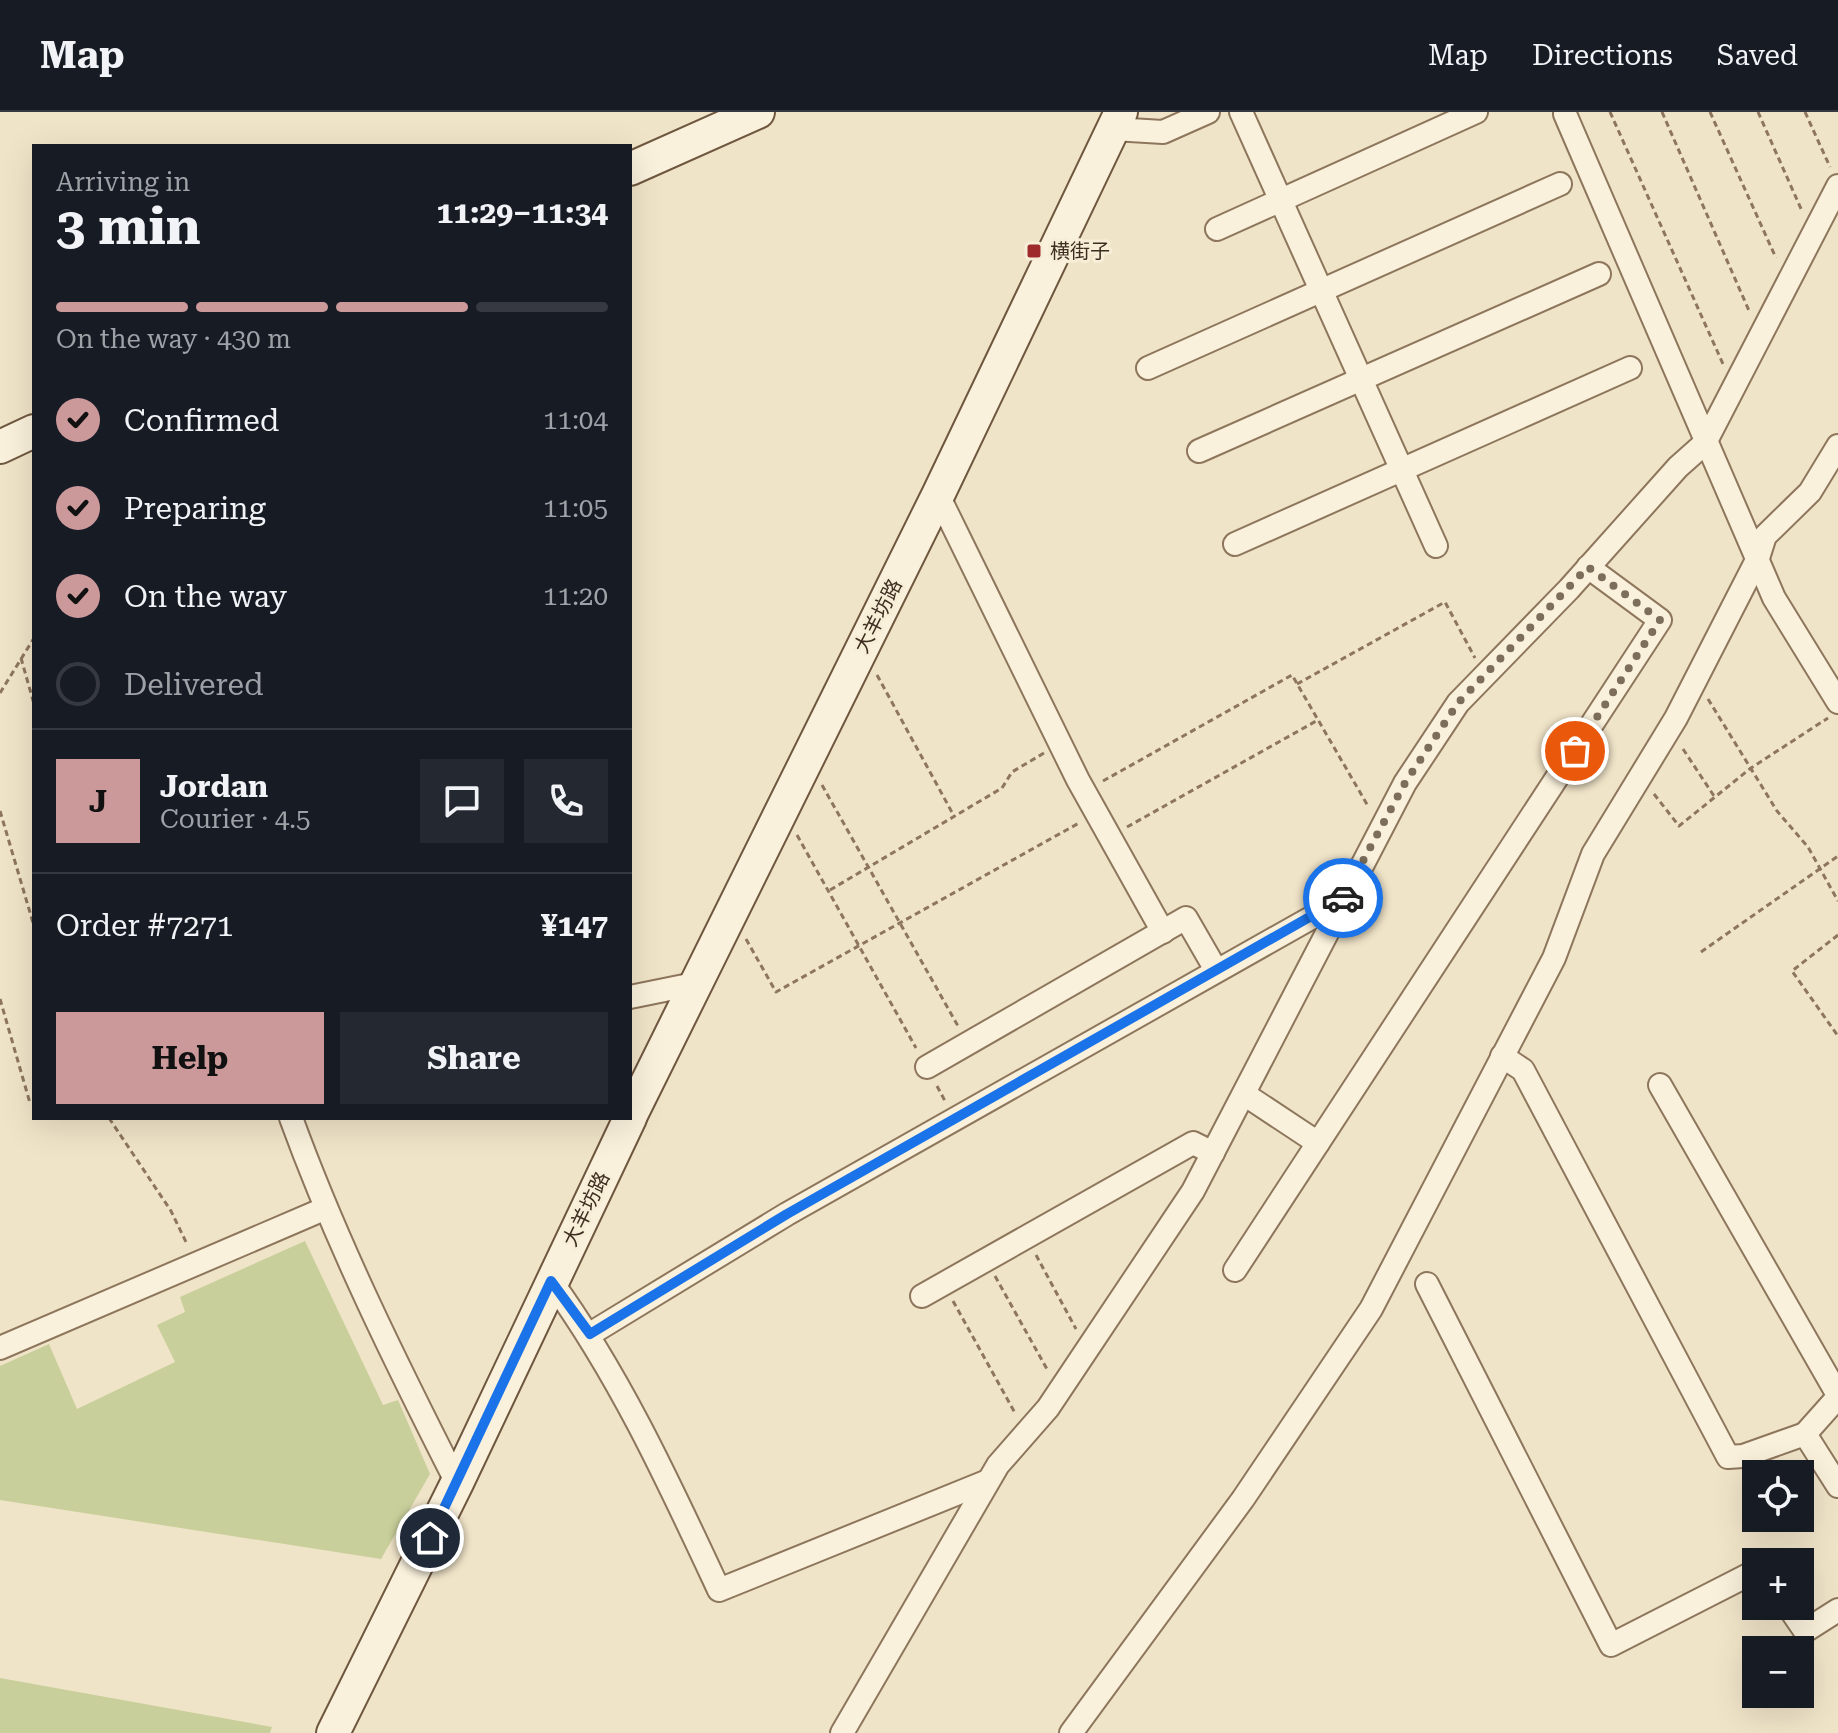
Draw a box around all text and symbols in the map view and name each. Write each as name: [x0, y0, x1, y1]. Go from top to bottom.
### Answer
text: Map: [40, 33, 125, 77]
text: Map: [1428, 39, 1488, 72]
text: Directions: [1532, 39, 1673, 72]
text: Saved: [1717, 39, 1798, 72]
text: Arriving in: [56, 167, 190, 197]
text: 11:29–11:34: [436, 195, 608, 230]
text: 3 min: [56, 196, 201, 257]
place label: 横街子: [1050, 239, 1110, 263]
marker: 横街子: [1025, 242, 1043, 260]
text: On the way · 430 m: [56, 324, 291, 354]
icon: check: [56, 398, 100, 442]
text: Confirmed: [124, 403, 279, 438]
text: 11:04: [543, 405, 608, 435]
icon: check: [56, 486, 100, 530]
text: Preparing: [124, 491, 266, 526]
text: 11:05: [543, 493, 608, 523]
icon: check: [56, 574, 100, 618]
street label: 大羊坊路: [849, 575, 907, 657]
text: On the way: [124, 579, 287, 614]
text: 11:20: [543, 581, 608, 611]
text: Delivered: [124, 667, 263, 702]
pin: [1541, 717, 1609, 785]
icon: bag: [1553, 729, 1597, 773]
button: chat: [420, 759, 504, 843]
button: phone: [524, 759, 608, 843]
text: Jordan: [160, 769, 268, 804]
text: J: [89, 784, 107, 819]
text: Courier · 4.5: [160, 804, 310, 834]
courier: [1303, 858, 1383, 938]
icon: car: [1321, 876, 1365, 920]
text: Order #7271: [56, 908, 234, 943]
text: ¥147: [541, 908, 608, 943]
button: Help: [56, 1012, 324, 1104]
button: Share: [340, 1012, 608, 1104]
street label: 大羊坊路: [558, 1168, 614, 1250]
map controls: [1742, 1460, 1814, 1708]
button: locate: [1742, 1460, 1814, 1532]
pin: [396, 1504, 464, 1572]
icon: home: [408, 1516, 452, 1560]
button: +: [1742, 1548, 1814, 1620]
button: −: [1742, 1636, 1814, 1708]

